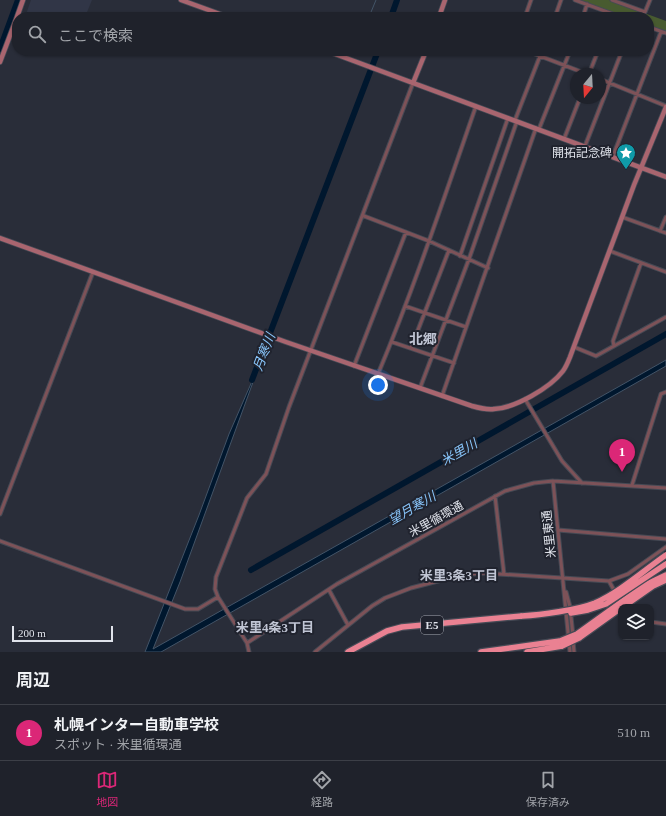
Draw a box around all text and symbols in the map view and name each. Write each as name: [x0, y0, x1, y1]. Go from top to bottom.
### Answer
search box: [12, 12, 654, 56]
icon: search: [26, 23, 48, 45]
text: ここで検索: [58, 28, 133, 44]
north arrow: [570, 68, 606, 104]
place icon: 開拓記念碑: [615, 142, 637, 170]
place label: 開拓記念碑: [552, 146, 612, 160]
water label: 月寒川: [250, 329, 279, 373]
district label: 北郷: [409, 332, 437, 347]
your location: [368, 375, 388, 395]
water label: 米里川: [438, 435, 481, 468]
pin: 1: [609, 439, 635, 472]
water label: 望月寒川: [386, 488, 440, 527]
street label: 米里循環通: [406, 498, 466, 540]
street label: 米里東通: [540, 509, 558, 559]
district label: 米里3条3丁目: [420, 568, 498, 583]
map controls: [618, 604, 654, 640]
button: layers: [618, 604, 654, 640]
road number: E5: [421, 616, 443, 634]
district label: 米里4条3丁目: [236, 620, 314, 635]
scale bar: [12, 624, 113, 643]
text: 200 m: [18, 627, 46, 639]
text: 周辺: [16, 671, 50, 690]
text: 札幌インター自動車学校: [54, 717, 219, 733]
text: 1: [26, 725, 32, 740]
text: 510 m: [617, 725, 650, 740]
text: スポット · 米里循環通: [54, 737, 182, 752]
tab: 地図: [96, 769, 118, 809]
tab: 経路: [311, 769, 333, 809]
tab: 保存済み: [526, 769, 570, 809]

